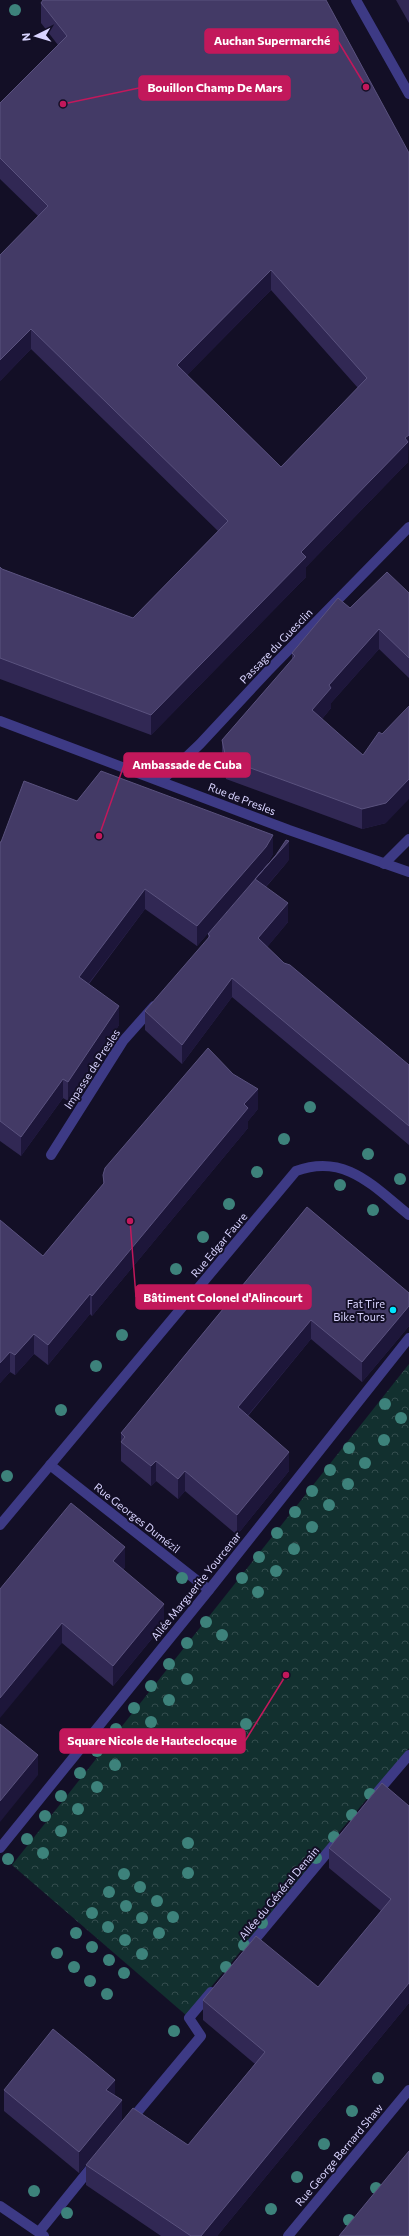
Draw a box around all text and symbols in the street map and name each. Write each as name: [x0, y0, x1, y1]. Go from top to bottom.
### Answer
north arrow: [16, 16, 56, 56]
callout: Auchan Supermarché: [205, 29, 338, 53]
text: N: [19, 32, 32, 42]
text: Auchan Supermarché: [214, 33, 330, 47]
callout: Bouillon Champ De Mars: [139, 76, 290, 100]
text: Bouillon Champ De Mars: [147, 80, 283, 94]
street label: Passage du Guesclin: [237, 605, 315, 686]
callout: Ambassade de Cuba: [124, 753, 250, 777]
text: Ambassade de Cuba: [132, 757, 242, 771]
street label: Rue de Presles: [207, 780, 278, 817]
street label: Impasse de Presles: [61, 1026, 122, 1111]
street label: Rue Edgar Faure: [188, 1210, 250, 1280]
callout: Bâtiment Colonel d'Alincourt: [136, 1285, 311, 1309]
text: Bâtiment Colonel d'Alincourt: [143, 1290, 303, 1304]
place label: Fat Tire Bike Tours: [333, 1297, 385, 1323]
marker: Fat Tire Bike Tours: [388, 1305, 398, 1315]
street label: Rue Georges Dumézil: [92, 1480, 183, 1555]
street label: Allée Marguerite Yourcenar: [148, 1528, 244, 1643]
callout: Square Nicole de Hauteclocque: [60, 1729, 245, 1753]
text: Square Nicole de Hauteclocque: [67, 1733, 237, 1747]
street label: Allée du Général Denain: [236, 1843, 321, 1942]
street label: Rue George Bernard Shaw: [292, 2101, 385, 2208]

